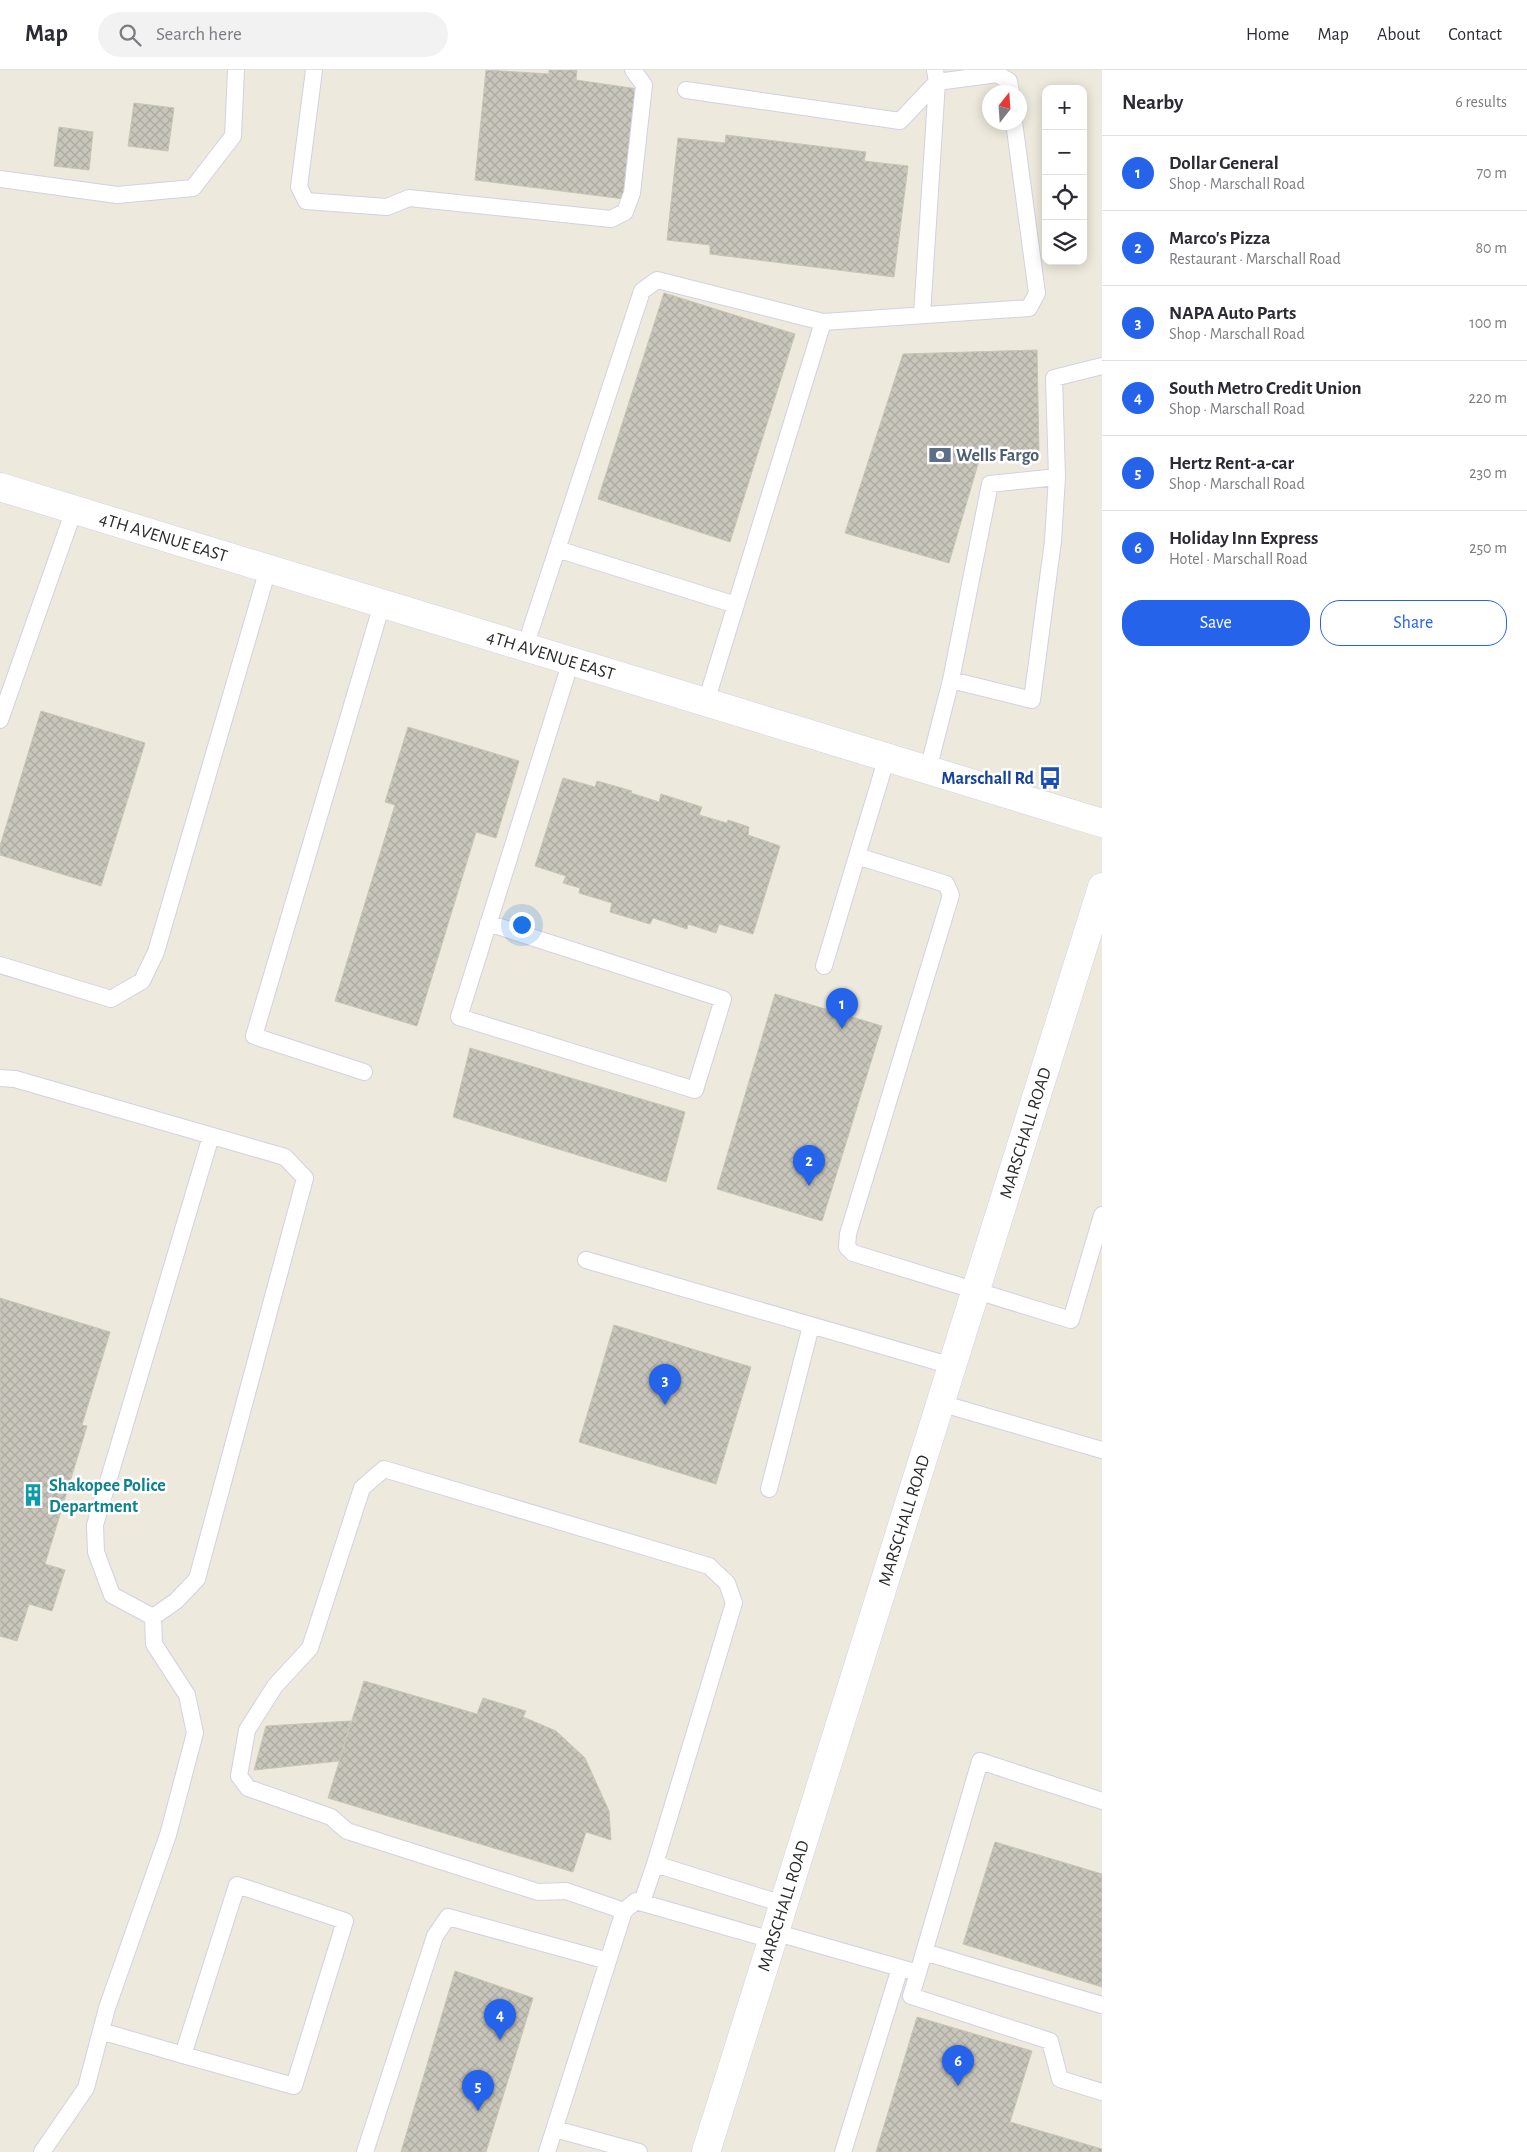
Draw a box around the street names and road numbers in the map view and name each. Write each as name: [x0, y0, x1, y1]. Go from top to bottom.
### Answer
street label: 4TH AVENUE EAST: [97, 510, 230, 566]
street label: 4TH AVENUE EAST: [484, 628, 617, 684]
street label: MARSCHALL ROAD: [997, 1065, 1055, 1201]
street label: MARSCHALL ROAD: [876, 1453, 934, 1588]
street label: MARSCHALL ROAD: [755, 1838, 813, 1974]

